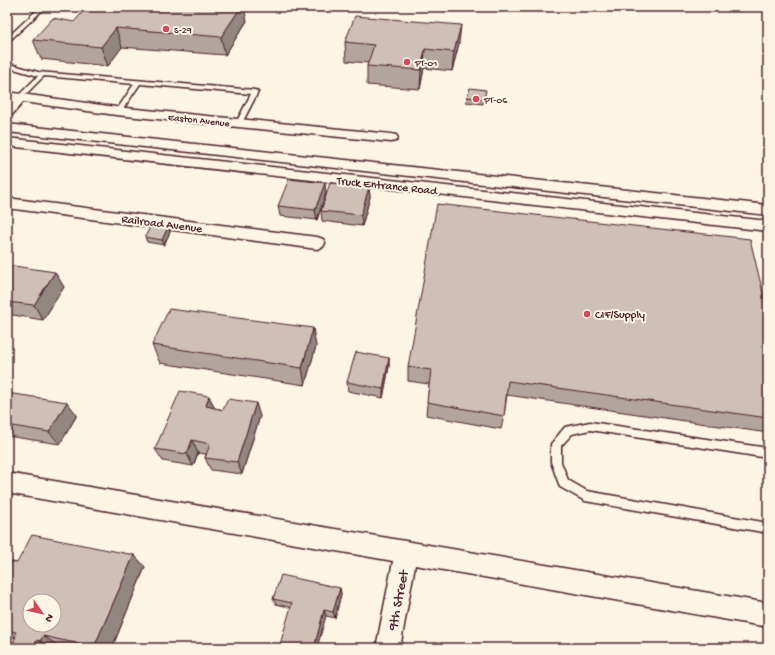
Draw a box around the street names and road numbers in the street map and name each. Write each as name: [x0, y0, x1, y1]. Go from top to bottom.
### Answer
street label: Easton Avenue: [167, 112, 231, 130]
street label: Truck Entrance Road: [335, 175, 439, 199]
street label: Railroad Avenue: [121, 213, 204, 237]
street label: 9th Street: [385, 568, 414, 633]

